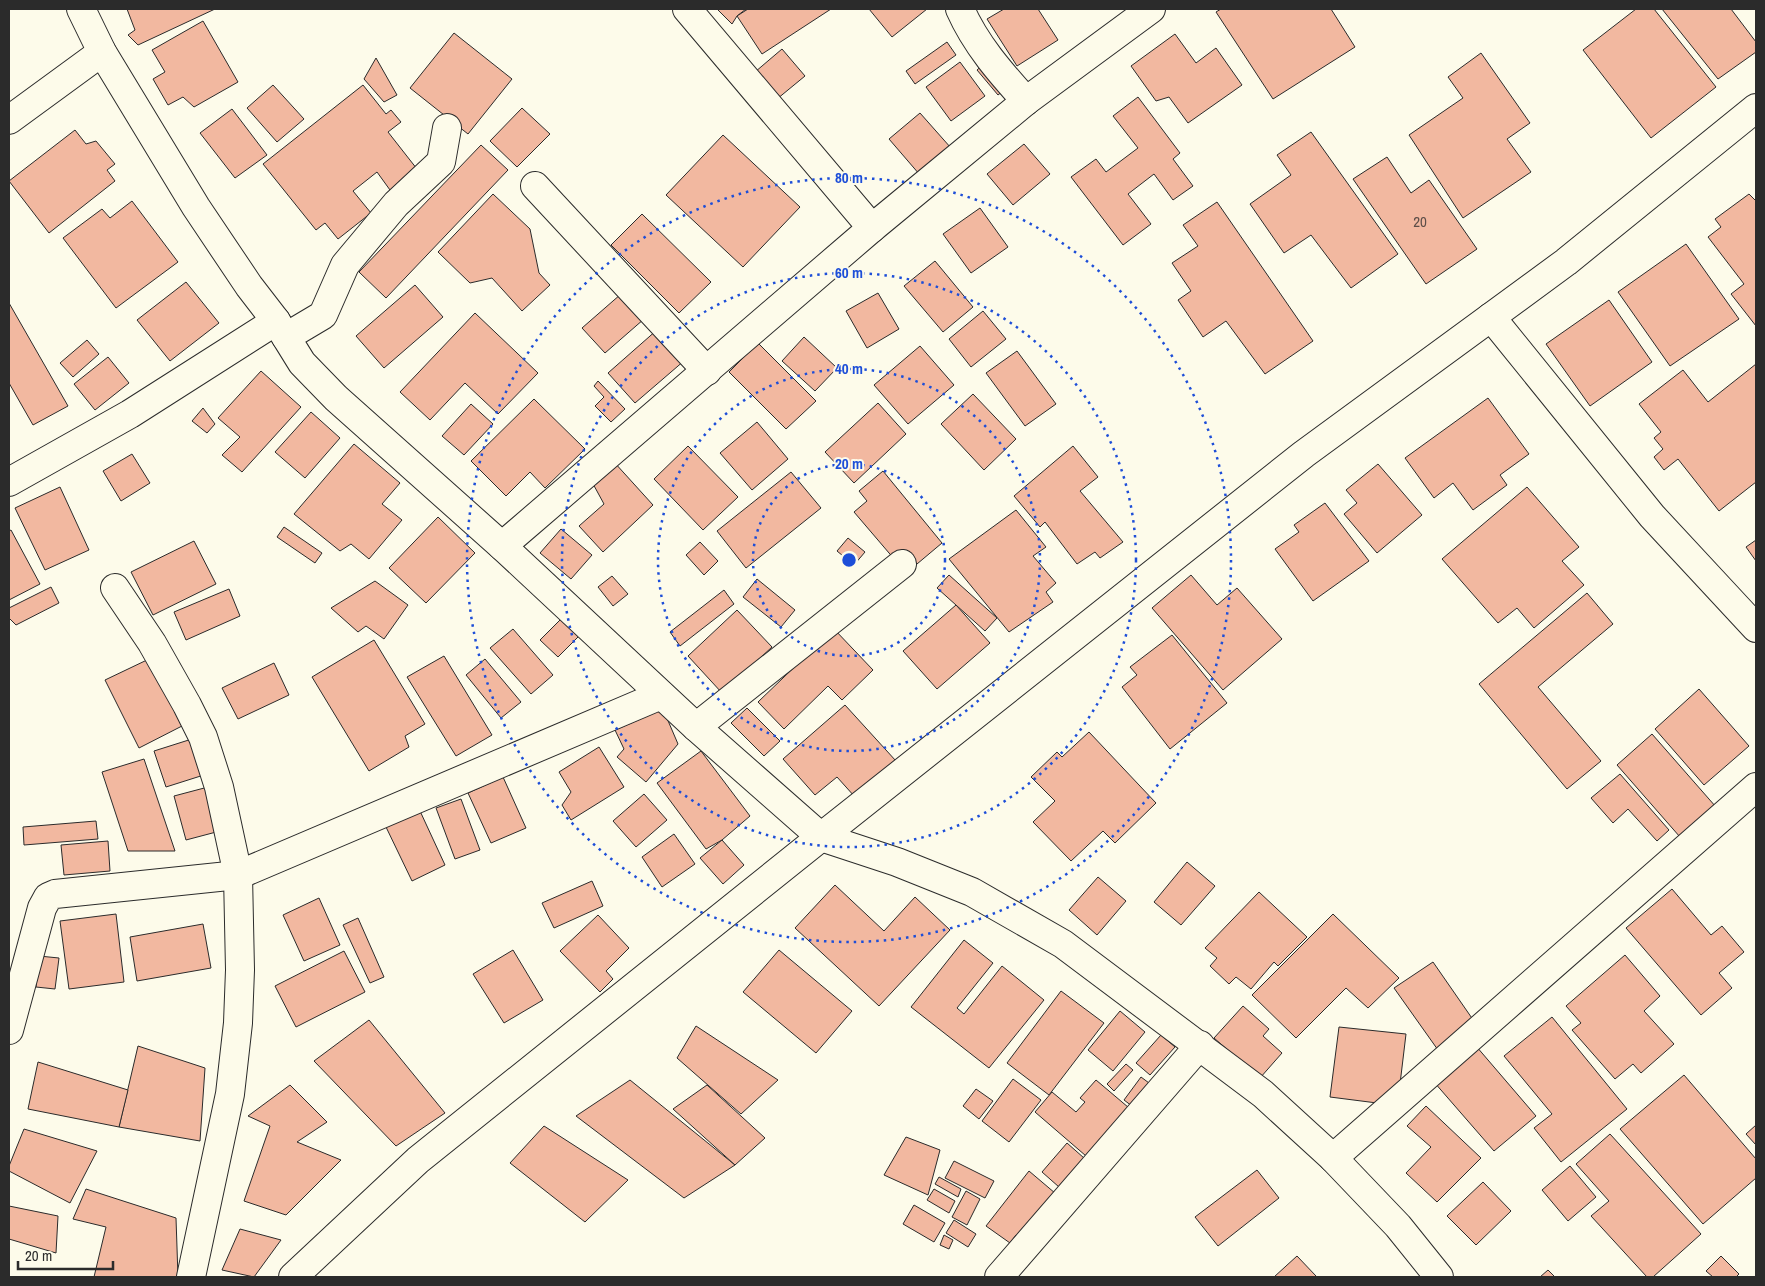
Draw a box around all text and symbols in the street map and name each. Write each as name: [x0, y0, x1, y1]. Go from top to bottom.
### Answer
text: 80 m: [835, 167, 863, 188]
house number: 20: [1413, 211, 1427, 232]
text: 60 m: [835, 262, 863, 283]
text: 40 m: [835, 358, 863, 379]
text: 20 m: [835, 453, 863, 474]
centre of rings: [840, 551, 858, 569]
scale bar: [18, 1238, 112, 1270]
text: 20 m: [25, 1245, 52, 1266]

